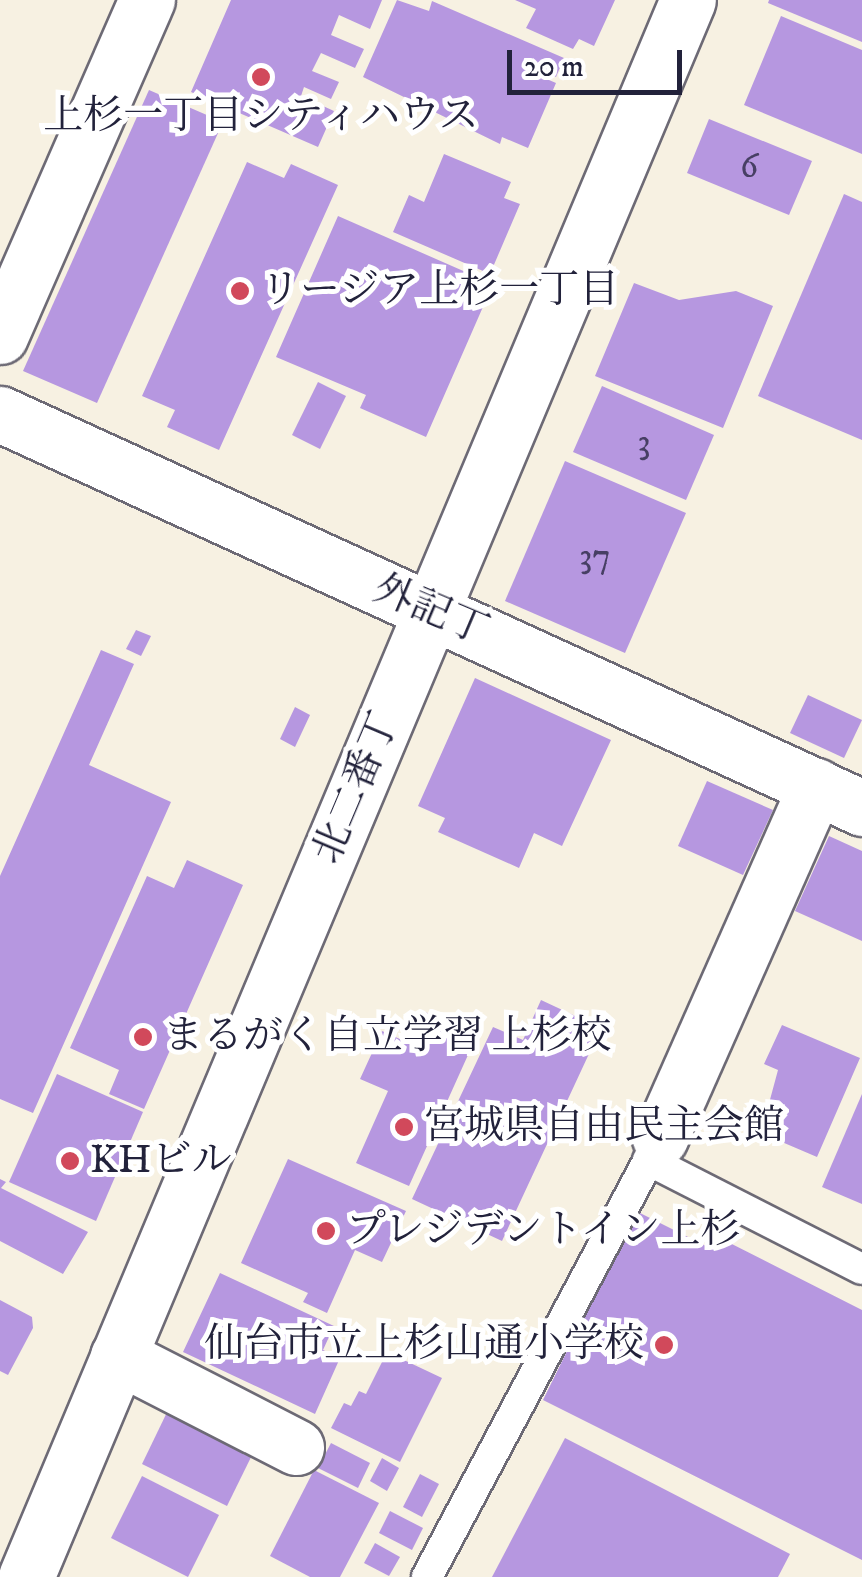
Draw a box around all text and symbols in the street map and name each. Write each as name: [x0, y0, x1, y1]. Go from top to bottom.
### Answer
scale bar: [512, 30, 687, 92]
text: 20 m: [524, 49, 584, 86]
marker: 上杉一丁目シティハウス: [250, 66, 272, 88]
place label: 上杉一丁目シティハウス: [41, 93, 481, 141]
house number: 6: [740, 146, 758, 188]
place label: リージア上杉一丁目: [260, 267, 620, 315]
marker: リージア上杉一丁目: [229, 280, 251, 302]
house number: 3: [637, 422, 651, 464]
house number: 37: [579, 536, 611, 578]
street label: 外記丁: [366, 565, 496, 657]
street label: 北二番丁: [304, 705, 410, 871]
place label: まるがく自立学習 上杉校: [163, 1013, 612, 1061]
marker: まるがく自立学習 上杉校: [132, 1026, 154, 1048]
place label: 宮城県自由民主会館: [424, 1103, 784, 1151]
marker: 宮城県自由民主会館: [393, 1116, 415, 1138]
place label: KHビル: [90, 1137, 232, 1185]
marker: KHビル: [59, 1150, 81, 1172]
place label: プレジデントイン上杉: [346, 1207, 746, 1255]
marker: プレジデントイン上杉: [315, 1220, 337, 1242]
place label: 仙台市立上杉山通小学校: [204, 1321, 644, 1369]
marker: 仙台市立上杉山通小学校: [653, 1334, 675, 1356]

